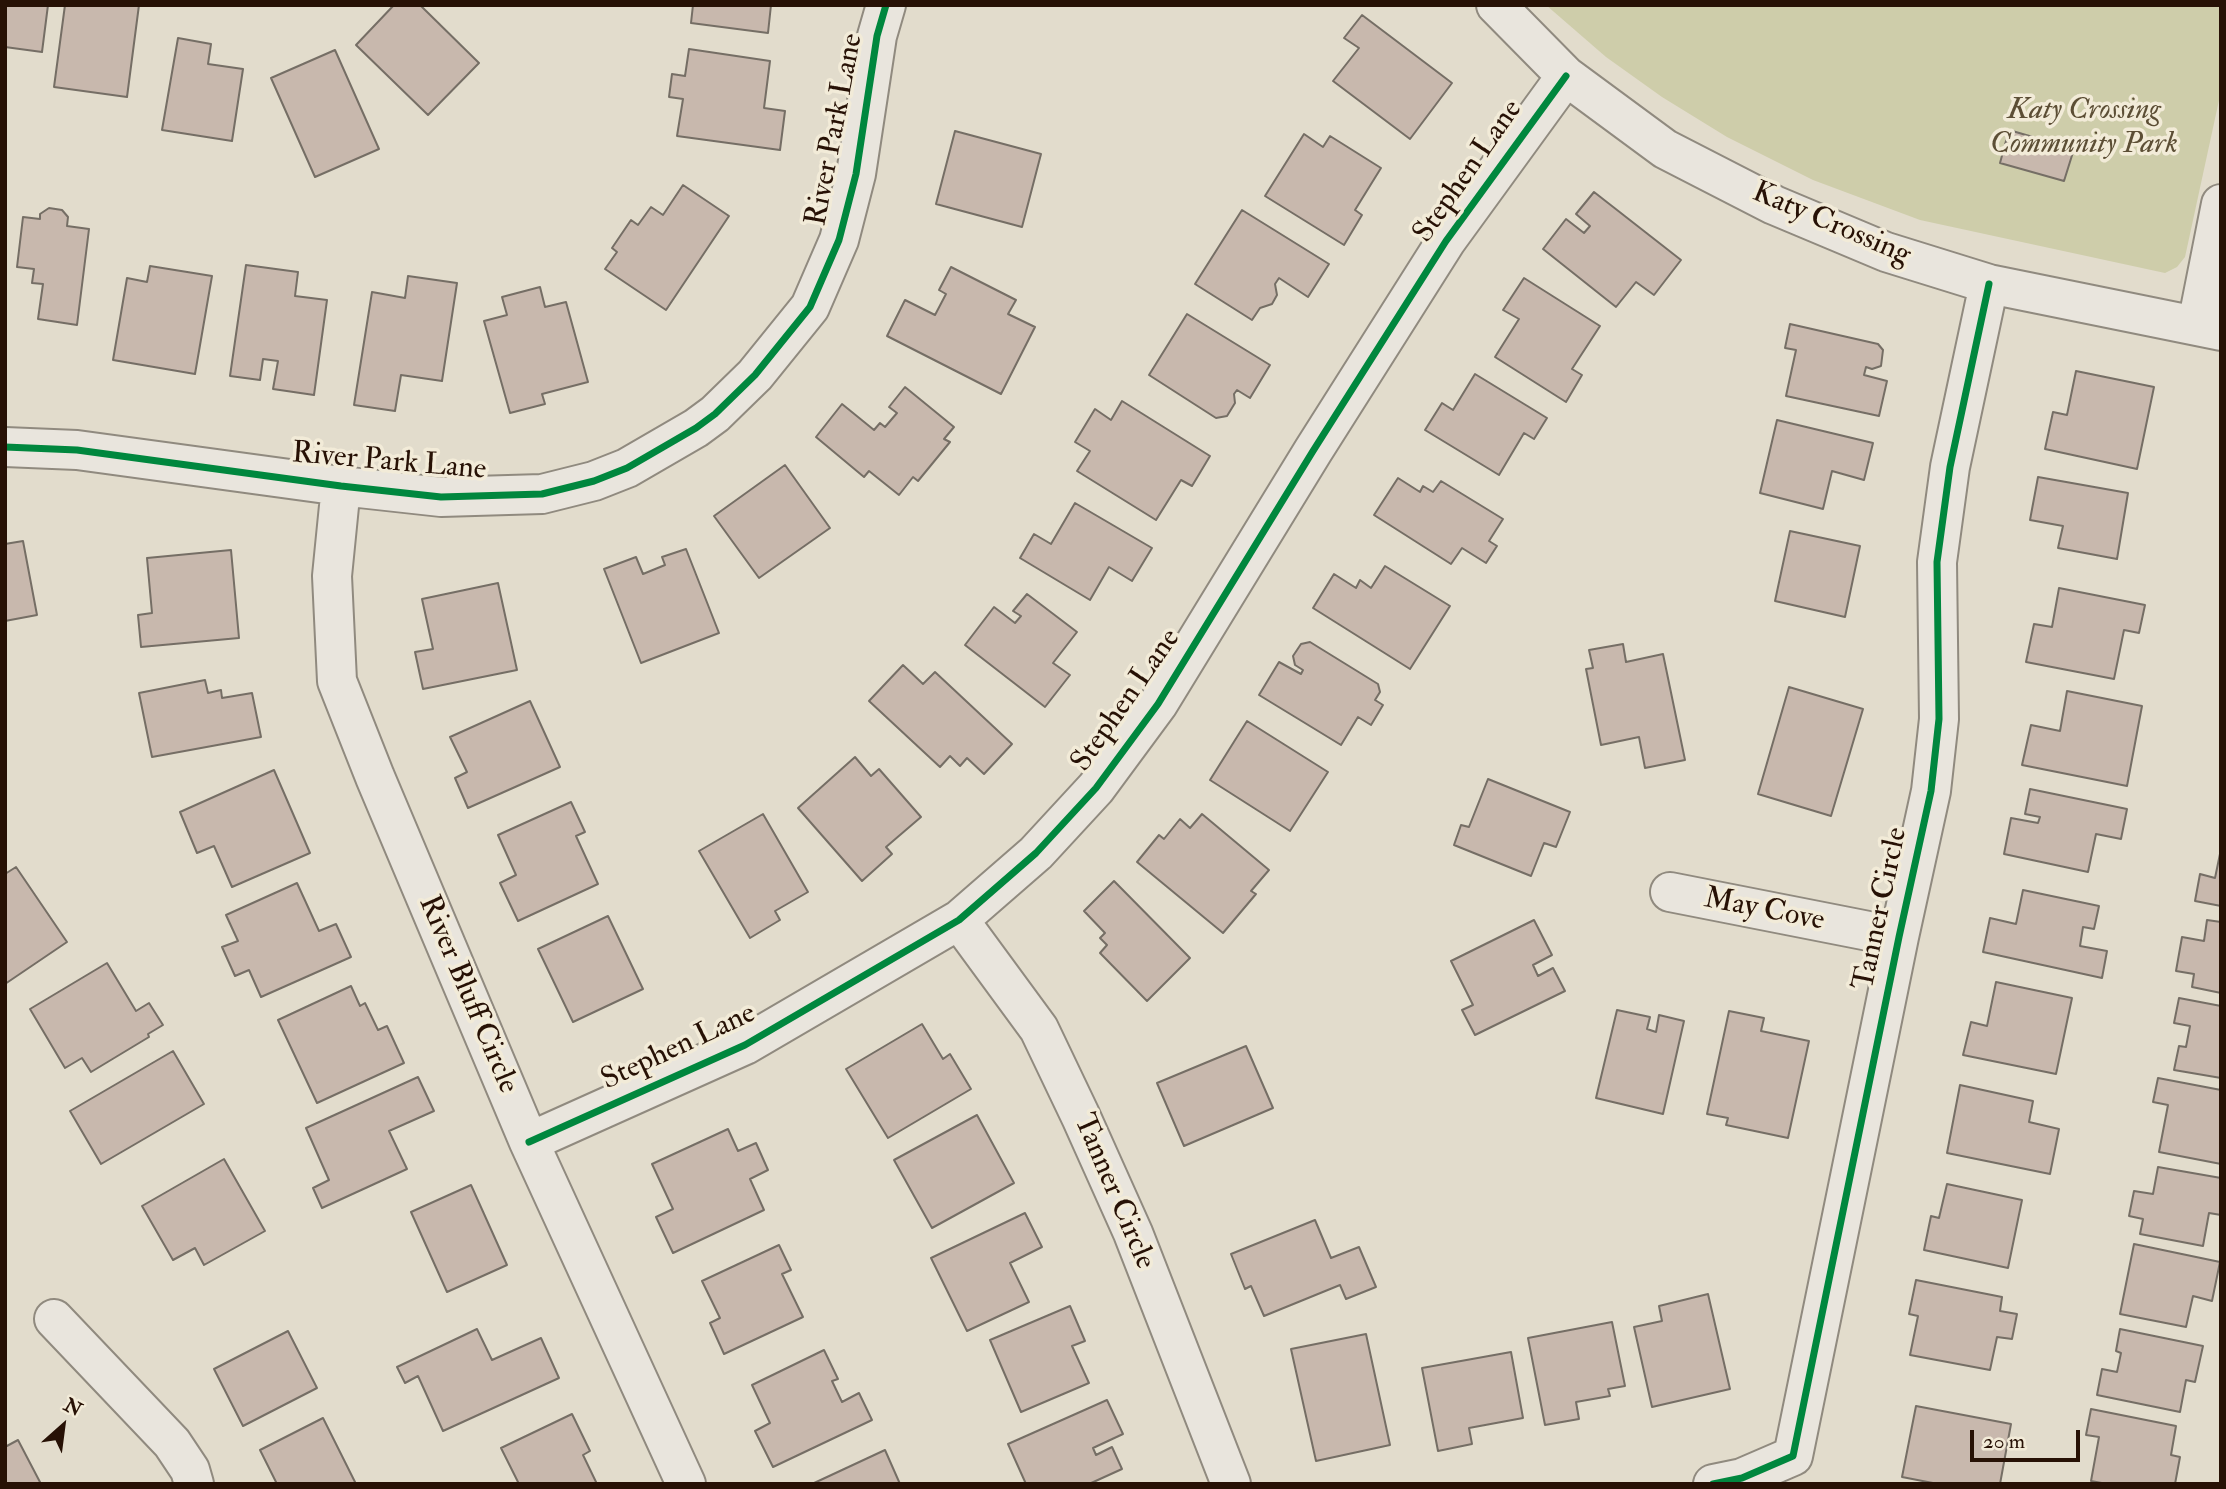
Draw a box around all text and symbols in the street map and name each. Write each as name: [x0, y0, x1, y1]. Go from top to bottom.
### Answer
street label: River Park Lane: [800, 31, 872, 229]
street label: Stephen Lane: [1407, 94, 1531, 250]
park label: Katy Crossing Community Park: [1990, 94, 2178, 164]
street label: Katy Crossing: [1746, 176, 1916, 274]
street label: River Park Lane: [290, 437, 488, 489]
street label: Stephen Lane: [1065, 623, 1189, 779]
street label: Tanner Circle: [1847, 824, 1917, 994]
street label: May Cove: [1701, 882, 1827, 940]
street label: River Bluff Circle: [409, 891, 525, 1099]
street label: Stephen Lane: [596, 997, 762, 1099]
street label: Tanner Circle: [1064, 1109, 1162, 1275]
north arrow: [28, 1391, 98, 1461]
text: N: [60, 1393, 86, 1422]
scale bar: [1974, 1416, 2084, 1460]
text: 20 m: [1983, 1428, 2025, 1455]

